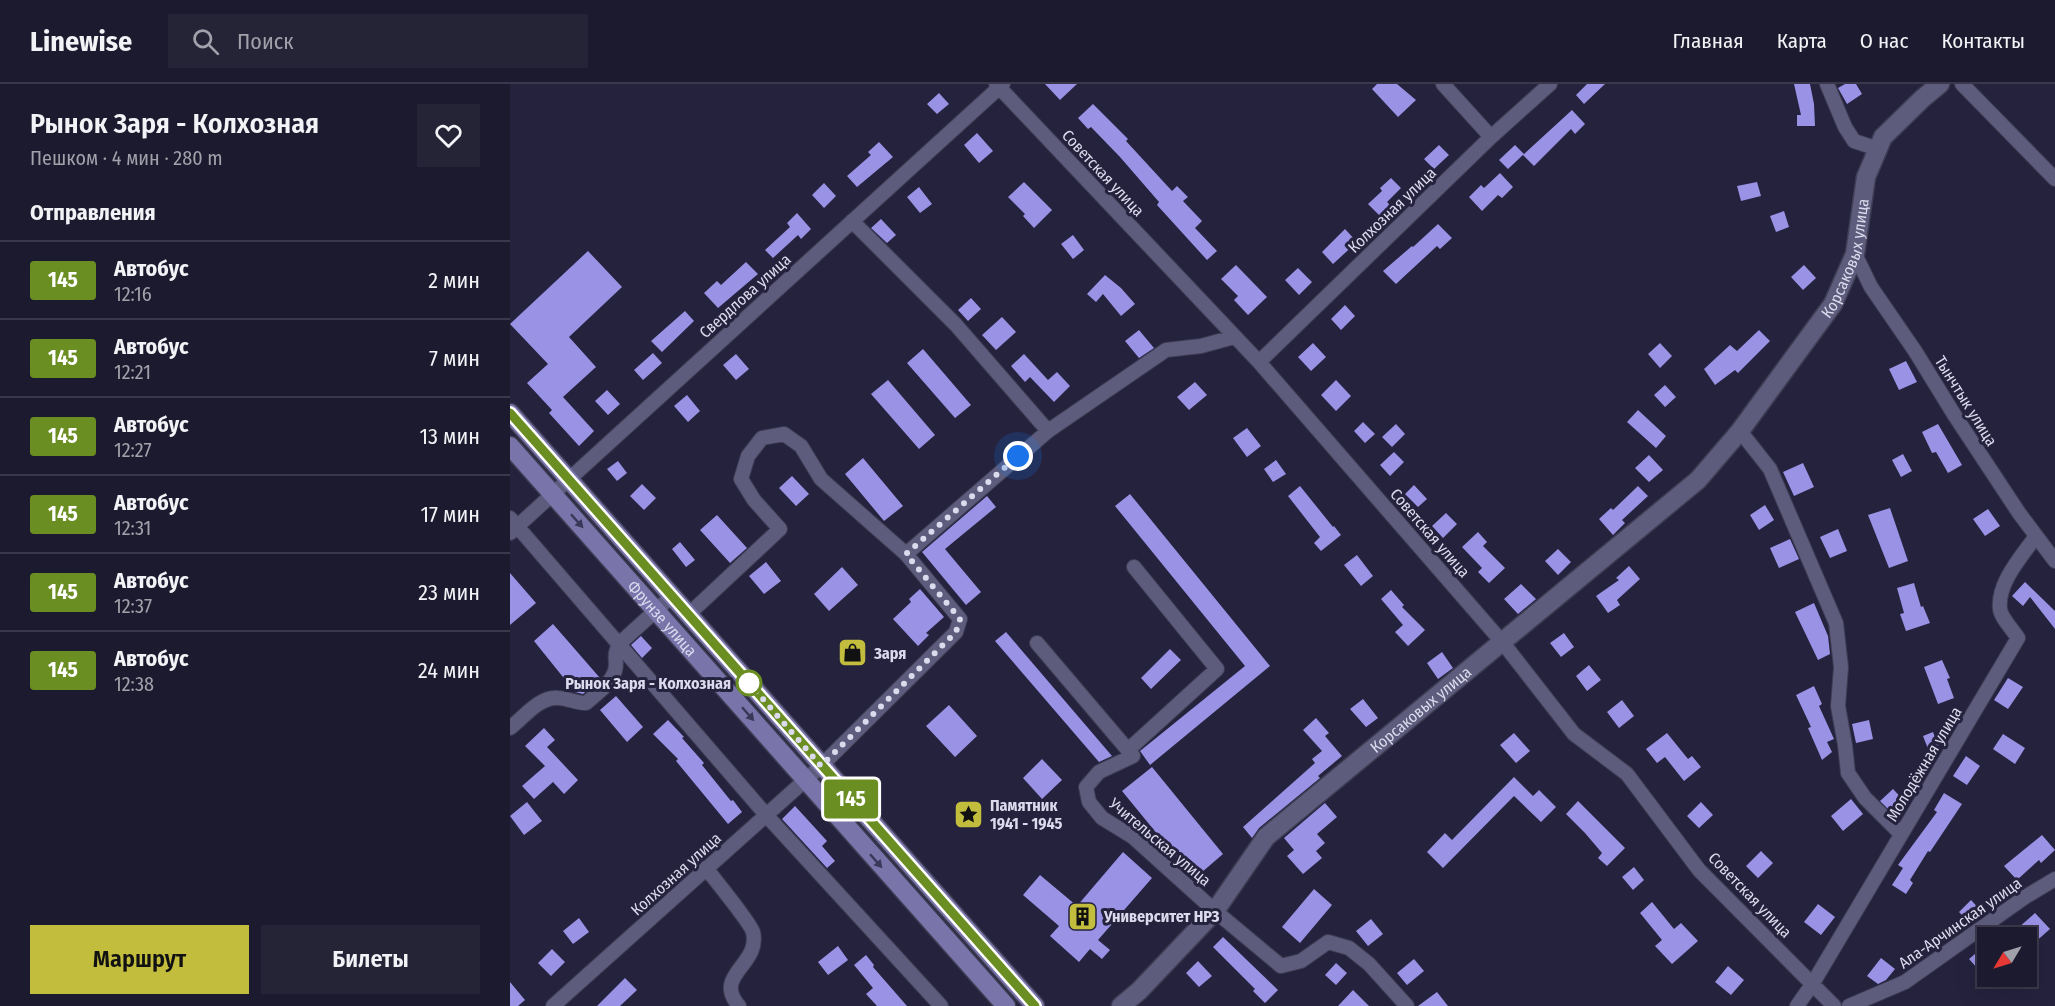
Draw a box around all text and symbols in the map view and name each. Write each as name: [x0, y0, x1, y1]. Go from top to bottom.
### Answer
search box: [168, 14, 588, 68]
text: Linewise: [30, 25, 132, 58]
icon: search: [189, 25, 222, 58]
text: Поиск: [237, 28, 293, 55]
text: Главная: [1673, 28, 1744, 54]
text: Карта: [1777, 28, 1827, 54]
text: О нас: [1860, 28, 1908, 54]
text: Контакты: [1941, 28, 2025, 54]
button: heart: [417, 104, 480, 167]
text: Рынок Заря - Колхозная: [30, 107, 319, 140]
street label: Советская улица: [1058, 126, 1148, 220]
text: Пешком · 4 мин · 280 m: [30, 146, 223, 170]
street label: Колхозная улица: [1344, 163, 1440, 257]
street label: Корсаковых улица: [1817, 197, 1872, 321]
text: Отправления: [30, 199, 156, 226]
street label: Свердлова улица: [695, 250, 795, 342]
text: Автобус: [114, 255, 189, 282]
text: 145: [48, 267, 78, 293]
text: 2 мин: [428, 267, 480, 294]
text: 12:16: [114, 282, 152, 306]
text: Автобус: [114, 333, 189, 360]
text: 145: [48, 345, 78, 371]
text: 7 мин: [429, 345, 480, 372]
street label: Тынчтык улица: [1931, 353, 2001, 450]
text: 12:21: [114, 360, 151, 384]
text: Автобус: [114, 411, 189, 438]
text: 145: [48, 423, 78, 449]
text: 13 мин: [419, 423, 480, 450]
text: 12:27: [114, 438, 152, 462]
your location: [1003, 441, 1033, 471]
street label: Советская улица: [1386, 485, 1474, 581]
text: Автобус: [114, 489, 189, 516]
text: 145: [48, 501, 78, 527]
text: 17 мин: [420, 501, 480, 528]
one-way arrow: [570, 513, 584, 528]
text: 12:31: [114, 516, 151, 540]
text: Автобус: [114, 567, 189, 594]
street label: Фрунзе улица: [624, 576, 701, 660]
text: 145: [48, 579, 78, 605]
text: 23 мин: [418, 579, 480, 606]
text: 12:37: [114, 594, 152, 618]
shop icon: Заря: [837, 637, 869, 669]
place label: Заря: [873, 644, 906, 663]
text: Автобус: [114, 645, 189, 672]
text: 145: [48, 657, 78, 683]
text: 24 мин: [418, 657, 480, 684]
street label: Корсаковых улица: [1366, 662, 1475, 757]
marker: Рынок Заря - Колхозная: [736, 670, 762, 696]
text: 12:38: [114, 672, 154, 696]
place label: Рынок Заря - Колхозная: [565, 674, 731, 693]
street label: Молодёжная улица: [1882, 703, 1966, 825]
one-way arrow: [741, 706, 754, 721]
line badge: 145: [816, 780, 886, 818]
text: 145: [836, 786, 866, 812]
street label: Учительская улица: [1104, 793, 1215, 890]
place label: Памятник 1941 - 1945: [990, 796, 1062, 833]
place icon: Памятник 1941 - 1945: [953, 798, 985, 830]
street label: Колхозная улица: [627, 828, 725, 920]
street label: Советская улица: [1704, 848, 1796, 942]
one-way arrow: [869, 853, 883, 868]
street label: Ала-Арчинская улица: [1895, 873, 2025, 973]
building icon: Университет НРЗ: [1067, 900, 1099, 932]
place label: Университет НРЗ: [1103, 907, 1219, 926]
button: Маршрут: [30, 925, 249, 994]
button: Билеты: [261, 925, 480, 994]
north arrow: [1977, 927, 2037, 987]
map controls: [1977, 927, 2037, 987]

